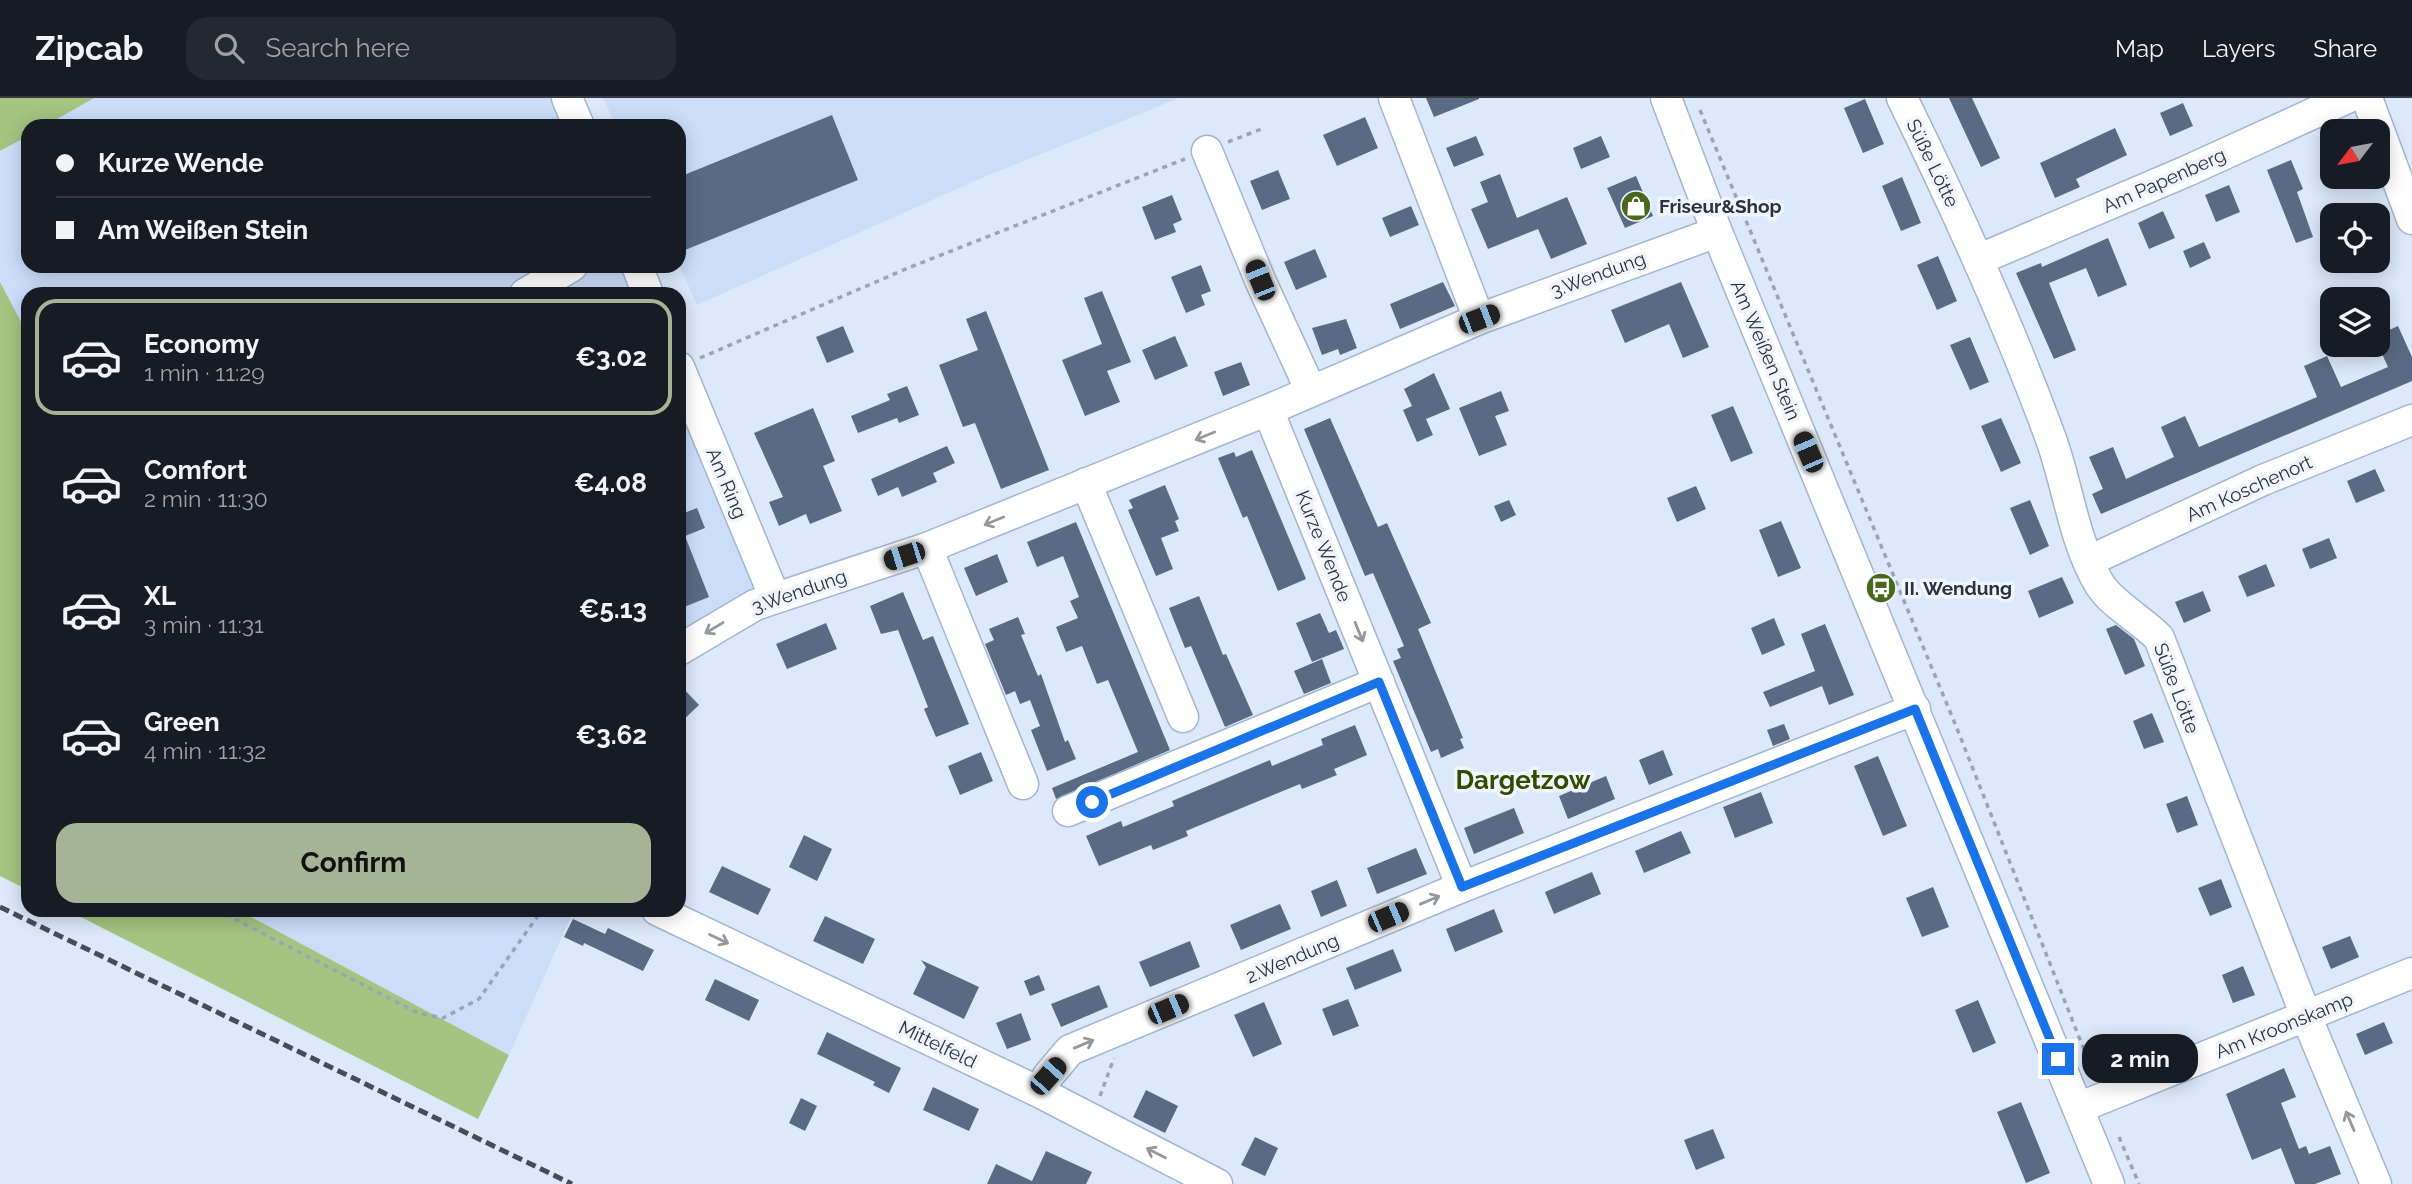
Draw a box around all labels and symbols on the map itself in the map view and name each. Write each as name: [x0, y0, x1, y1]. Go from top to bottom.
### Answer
street label: Süße Lötte: [1902, 115, 1964, 211]
north arrow: [2320, 119, 2390, 189]
street label: Am Papenberg: [2099, 143, 2229, 217]
shop icon: Friseur&Shop: [1619, 189, 1653, 223]
place label: Friseur&Shop: [1659, 195, 1782, 217]
street label: 3.Wendung: [1548, 247, 1648, 301]
car: [1243, 257, 1278, 303]
street label: Am Weißen Stein: [1727, 277, 1805, 423]
car: [1456, 302, 1503, 336]
car: [1791, 429, 1826, 475]
one-way arrow: [1195, 430, 1216, 443]
street label: Am Ring: [702, 444, 752, 522]
street label: Am Koschenort: [2183, 450, 2316, 526]
street label: Kurze Wende: [1292, 487, 1356, 605]
one-way arrow: [984, 515, 1006, 528]
car: [881, 540, 928, 572]
street label: 3.Wendung: [749, 564, 849, 618]
bus stop icon: II. Wendung: [1864, 571, 1898, 605]
place label: II. Wendung: [1904, 577, 2012, 599]
one-way arrow: [704, 621, 724, 635]
one-way arrow: [1353, 621, 1366, 643]
street label: Süße Lötte: [2150, 640, 2204, 736]
district label: Dargetzow: [1456, 765, 1591, 795]
route start: [1076, 786, 1108, 818]
one-way arrow: [1419, 893, 1440, 906]
car: [1365, 899, 1412, 935]
street label: 2.Wendung: [1242, 929, 1342, 987]
one-way arrow: [708, 933, 729, 947]
street label: Am Kroonskamp: [2212, 987, 2356, 1063]
car: [1145, 991, 1192, 1027]
street label: Mittelfeld: [896, 1016, 980, 1072]
callout: 2 min: [2082, 1034, 2198, 1084]
one-way arrow: [1073, 1037, 1095, 1050]
route end: [2042, 1043, 2074, 1075]
car: [1027, 1053, 1070, 1099]
one-way arrow: [2342, 1111, 2355, 1132]
one-way arrow: [1146, 1146, 1167, 1160]

